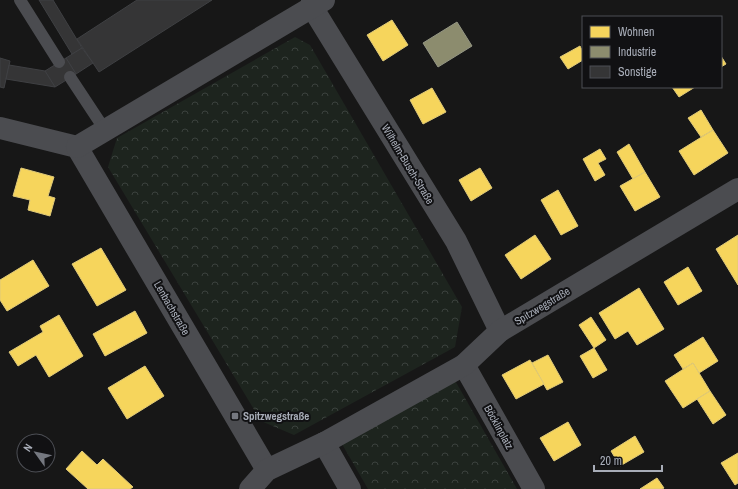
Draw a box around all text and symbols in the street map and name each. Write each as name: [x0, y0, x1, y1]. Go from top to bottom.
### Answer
legend: [582, 16, 722, 88]
text: Wohnen: [618, 24, 654, 40]
text: Industrie: [618, 44, 656, 60]
text: Sonstige: [618, 64, 657, 80]
street label: Wilhelm-Busch-Straße: [379, 122, 437, 206]
street label: Lenbachstraße: [151, 278, 193, 338]
street label: Spitzwegstraße: [512, 284, 572, 328]
street label: Böcklinplatz: [481, 402, 517, 452]
place label: Spitzwegstraße: [243, 409, 309, 423]
marker: Spitzwegstraße: [230, 411, 240, 421]
north arrow: [16, 433, 56, 473]
text: N: [20, 441, 35, 454]
scale bar: [594, 447, 662, 473]
text: 20 m: [600, 453, 622, 469]

